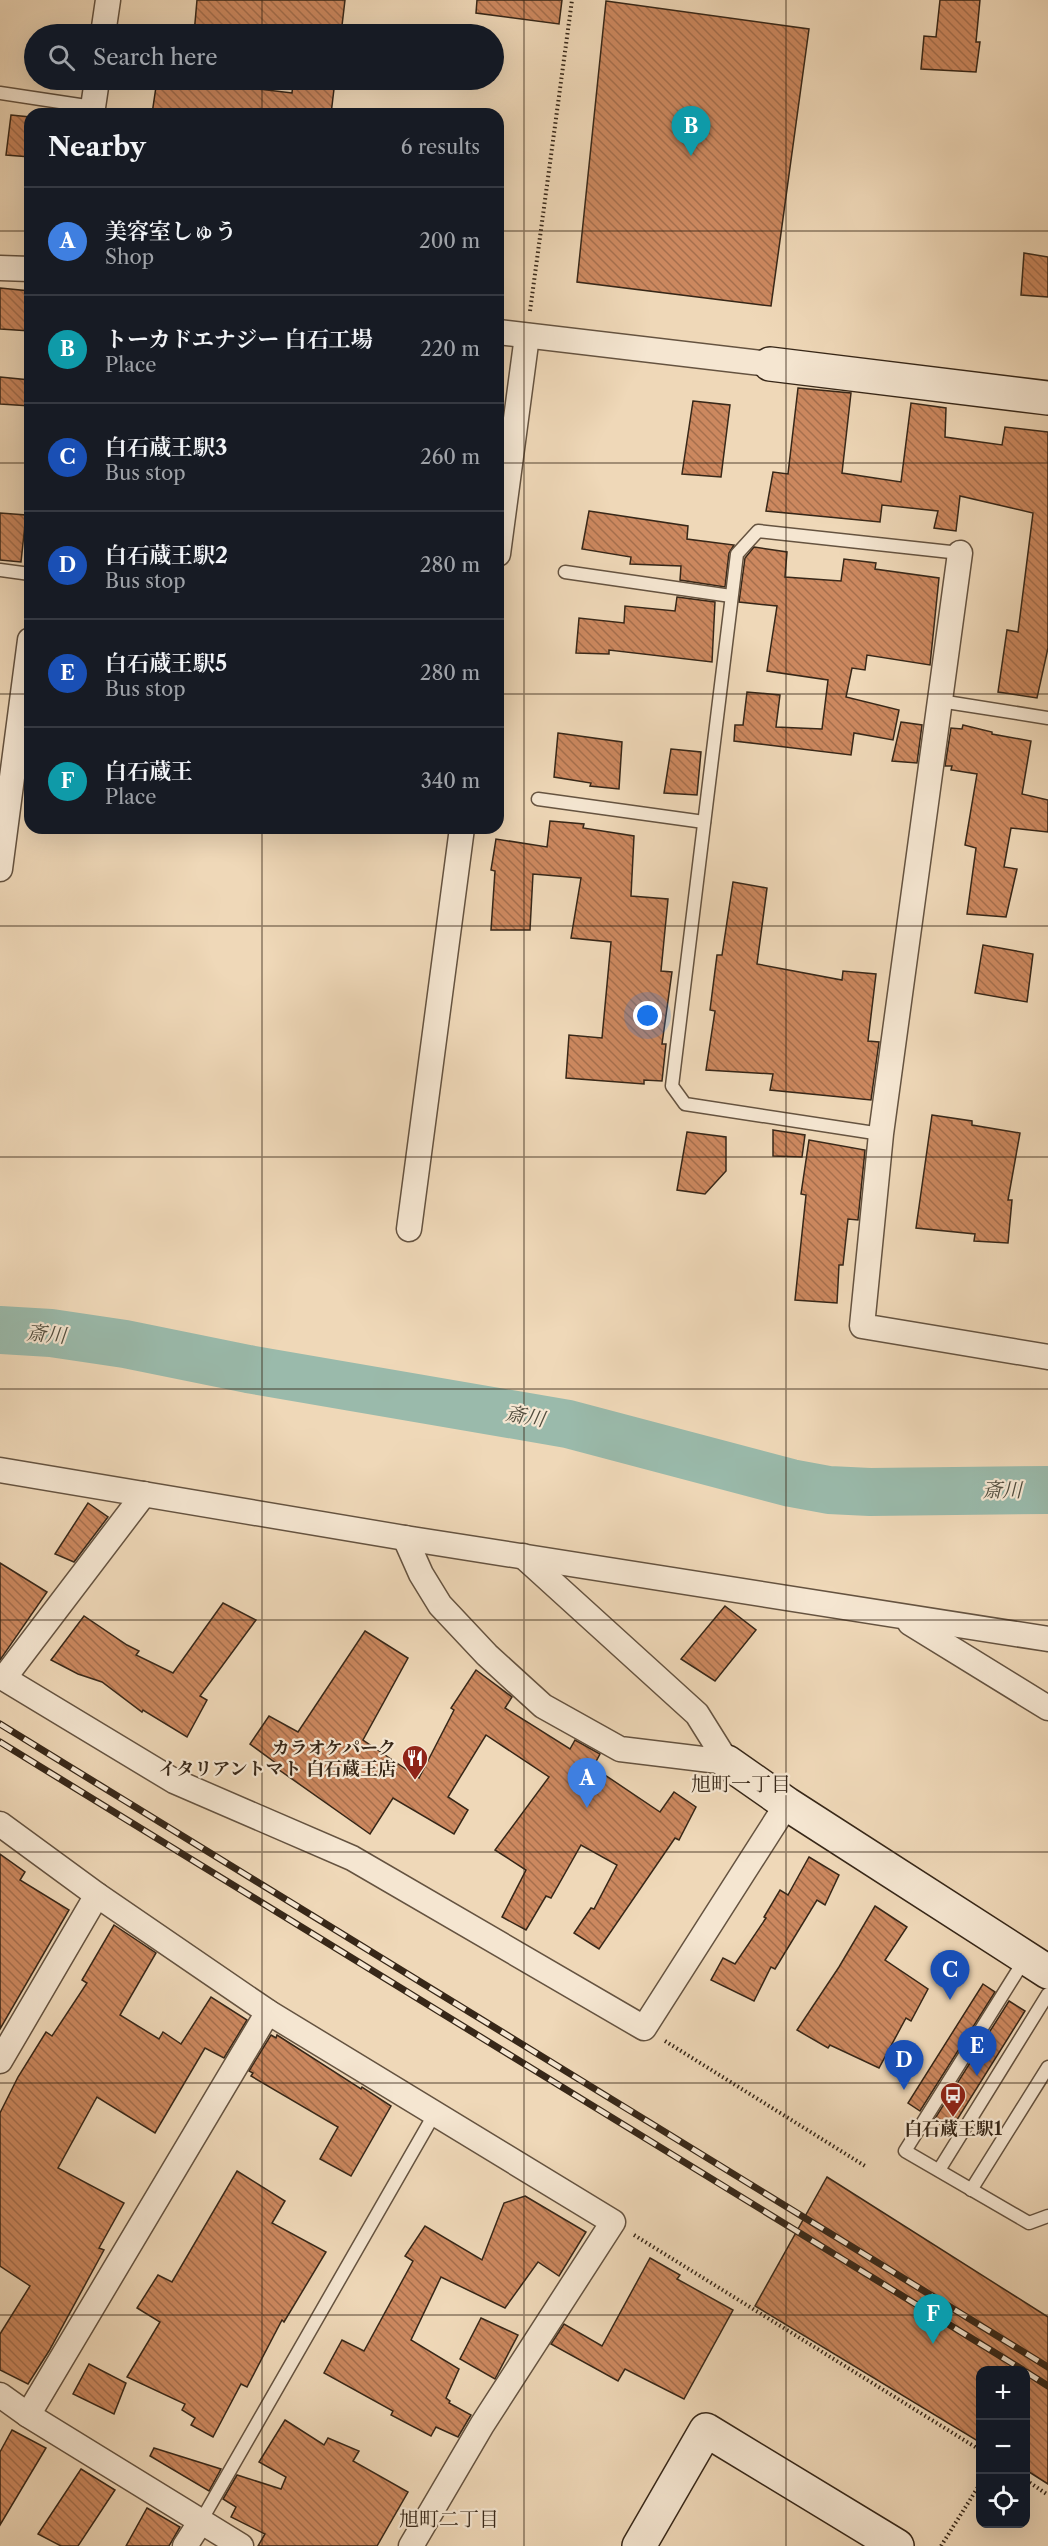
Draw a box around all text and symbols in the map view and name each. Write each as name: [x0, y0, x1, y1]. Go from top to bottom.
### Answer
search box: [24, 24, 504, 90]
icon: search: [45, 41, 78, 74]
text: Search here: [93, 44, 218, 71]
pin: B: [672, 106, 710, 156]
text: Nearby: [48, 131, 146, 163]
text: 6 results: [401, 135, 480, 159]
text: 美容室しゅう: [105, 218, 237, 245]
text: A: [60, 229, 75, 253]
text: 200 m: [419, 229, 480, 253]
text: Shop: [105, 245, 154, 269]
text: トーカドエナジー 白石工場: [105, 326, 373, 353]
text: B: [60, 337, 75, 361]
text: 220 m: [420, 337, 480, 361]
text: Place: [105, 353, 156, 377]
text: 白石蔵王駅3: [105, 434, 227, 461]
text: C: [59, 445, 76, 469]
text: 260 m: [420, 445, 480, 469]
text: Bus stop: [105, 461, 186, 485]
text: 白石蔵王駅2: [105, 542, 228, 569]
text: D: [59, 553, 76, 577]
text: 280 m: [420, 553, 480, 577]
text: Bus stop: [105, 569, 186, 593]
text: 白石蔵王駅5: [105, 650, 227, 677]
text: E: [60, 661, 75, 685]
text: 280 m: [420, 661, 480, 685]
text: Bus stop: [105, 677, 186, 701]
text: 白石蔵王: [105, 758, 193, 785]
text: F: [61, 769, 74, 793]
text: 340 m: [421, 769, 480, 793]
text: Place: [105, 785, 156, 809]
your location: [633, 1001, 662, 1030]
water label: 斎川: [25, 1320, 69, 1348]
water label: 斎川: [503, 1401, 549, 1432]
water label: 斎川: [982, 1478, 1024, 1502]
place label: カラオケパーク イタリアントマト 白石蔵王店: [158, 1737, 396, 1780]
restaurant icon: カラオケパーク イタリアントマト 白石蔵王店: [400, 1743, 430, 1781]
pin: A: [568, 1758, 606, 1808]
district label: 旭町一丁目: [691, 1772, 791, 1796]
pin: C: [930, 1950, 970, 2000]
pin: E: [958, 2026, 996, 2076]
pin: D: [884, 2040, 924, 2090]
bus stop icon: 白石蔵王駅1: [938, 2080, 968, 2118]
place label: 白石蔵王駅1: [904, 2118, 1002, 2140]
pin: F: [914, 2294, 952, 2344]
map controls: [976, 2366, 1030, 2528]
button: +: [976, 2366, 1030, 2420]
button: −: [976, 2420, 1030, 2474]
button: locate: [976, 2474, 1030, 2528]
district label: 旭町二丁目: [399, 2507, 499, 2531]

